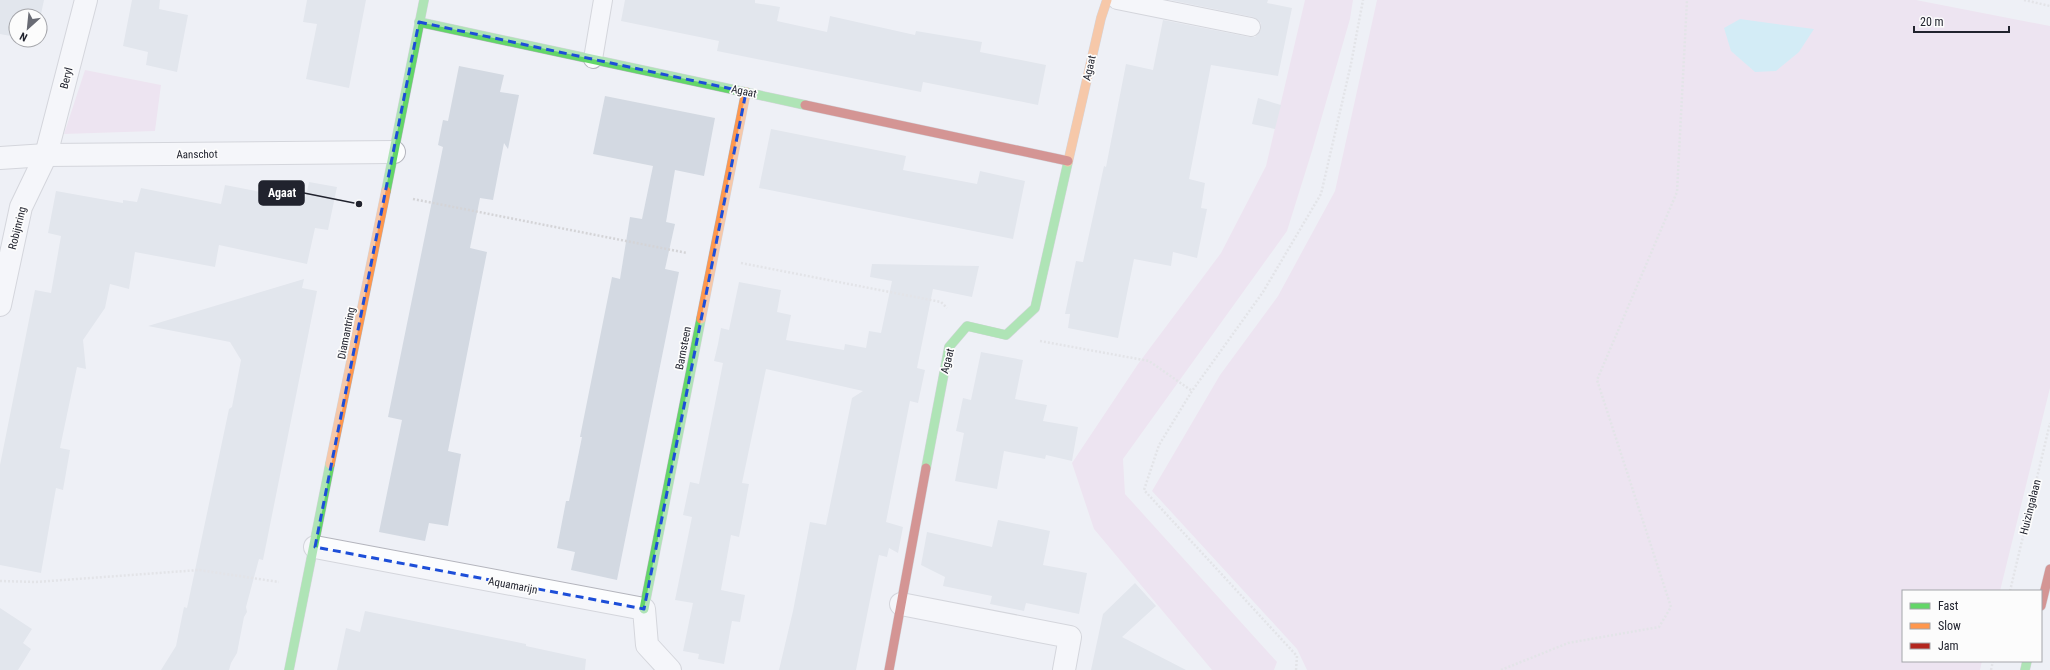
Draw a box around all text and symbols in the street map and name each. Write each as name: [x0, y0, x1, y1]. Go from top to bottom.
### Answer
north arrow: [8, 8, 48, 48]
scale bar: [1914, 8, 2009, 34]
text: 20 m: [1920, 15, 1944, 29]
text: N: [18, 29, 30, 44]
street label: Agaat: [1080, 54, 1099, 82]
street label: Beryl: [58, 66, 75, 90]
street label: Agaat: [730, 82, 758, 101]
street label: Aanschot: [176, 148, 218, 161]
callout: Agaat: [259, 181, 304, 205]
text: Agaat: [268, 186, 296, 200]
street label: Robijnring: [6, 205, 29, 251]
street label: Diamantring: [335, 306, 358, 360]
street label: Barnsteen: [673, 325, 694, 371]
street label: Agaat: [938, 347, 957, 375]
street label: Huizingalaan: [2017, 478, 2044, 536]
street label: Aquamarijn: [487, 574, 539, 597]
legend: [1902, 590, 2042, 662]
text: Fast: [1938, 599, 1959, 613]
text: Slow: [1938, 619, 1961, 633]
text: Jam: [1938, 639, 1959, 653]

